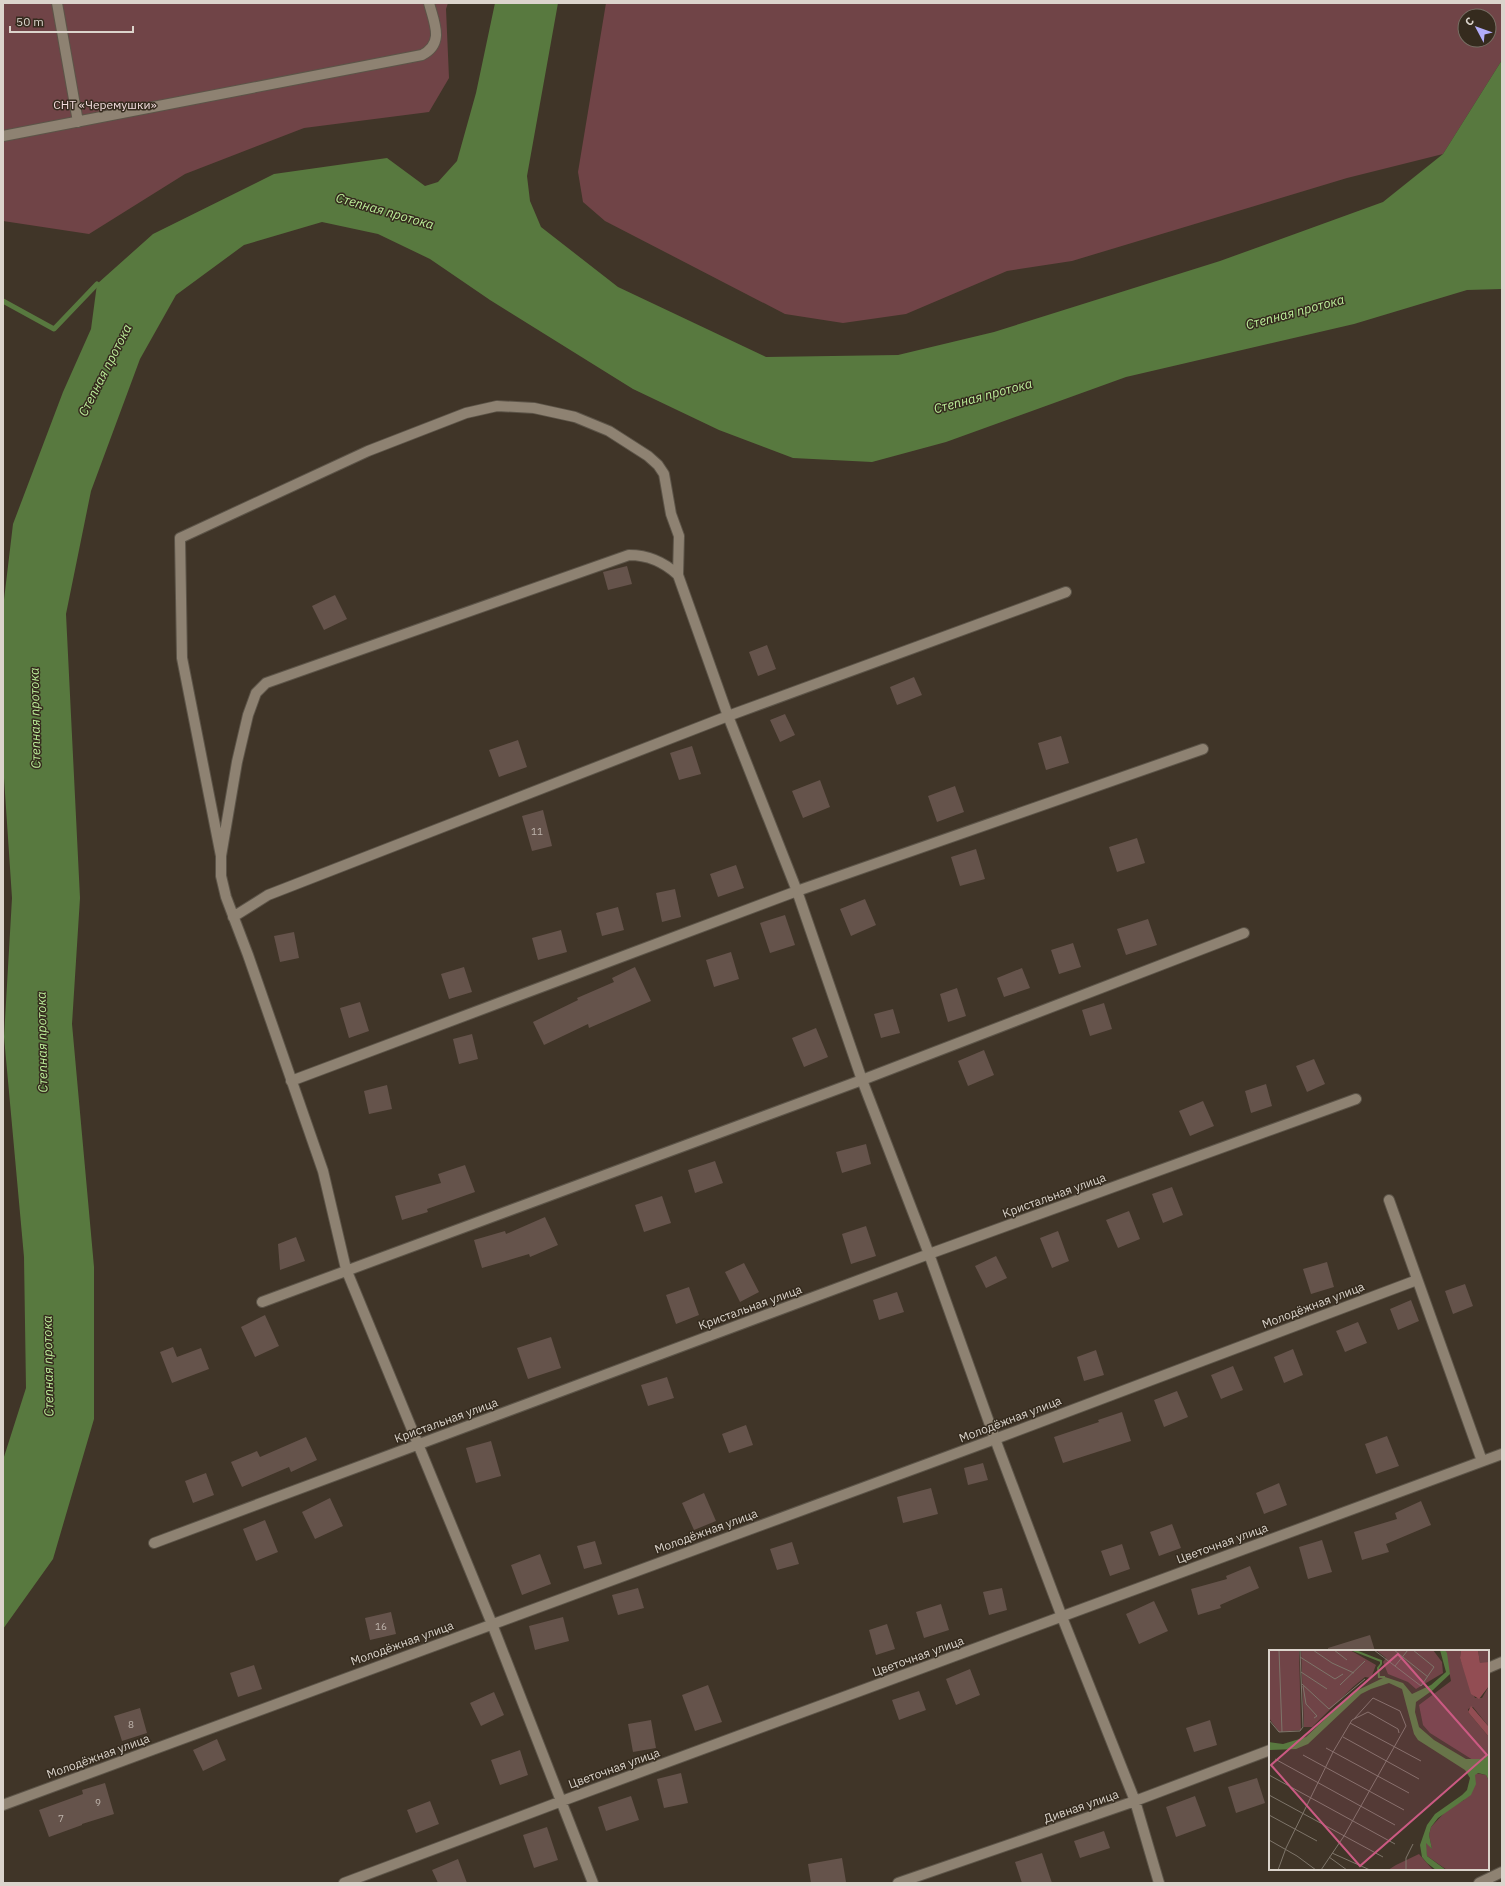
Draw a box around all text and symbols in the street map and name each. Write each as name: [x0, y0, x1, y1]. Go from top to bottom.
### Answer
scale bar: [10, 8, 133, 34]
north arrow: [1457, 8, 1497, 48]
text: 50 m: [16, 14, 44, 29]
text: С: [1462, 14, 1477, 29]
park label: СНТ «Черемушки»: [53, 97, 157, 112]
water label: Степная протока: [334, 189, 436, 233]
water label: Степная протока: [1244, 291, 1346, 333]
water label: Степная протока: [74, 321, 136, 419]
water label: Степная протока: [932, 375, 1034, 417]
water label: Степная протока: [26, 667, 44, 769]
house number: 11: [531, 825, 543, 838]
water label: Степная протока: [33, 991, 51, 1093]
street label: Кристальная улица: [1000, 1169, 1108, 1221]
street label: Молодёжная улица: [1260, 1278, 1367, 1331]
street label: Кристальная улица: [696, 1281, 804, 1333]
water label: Степная протока: [39, 1315, 57, 1417]
street label: Молодёжная улица: [957, 1392, 1064, 1445]
street label: Кристальная улица: [392, 1394, 500, 1446]
street label: Молодёжная улица: [652, 1505, 760, 1557]
street label: Цветочная улица: [1174, 1519, 1270, 1567]
street label: Молодёжная улица: [348, 1617, 456, 1669]
house number: 16: [375, 1620, 387, 1633]
street label: Цветочная улица: [870, 1632, 966, 1680]
inset map: [1269, 1650, 1489, 1870]
house number: 8: [128, 1718, 134, 1731]
street label: Молодёжная улица: [44, 1730, 152, 1782]
street label: Цветочная улица: [566, 1744, 662, 1792]
street label: Дивная улица: [1041, 1786, 1121, 1826]
house number: 9: [95, 1796, 101, 1809]
house number: 7: [58, 1812, 64, 1825]

